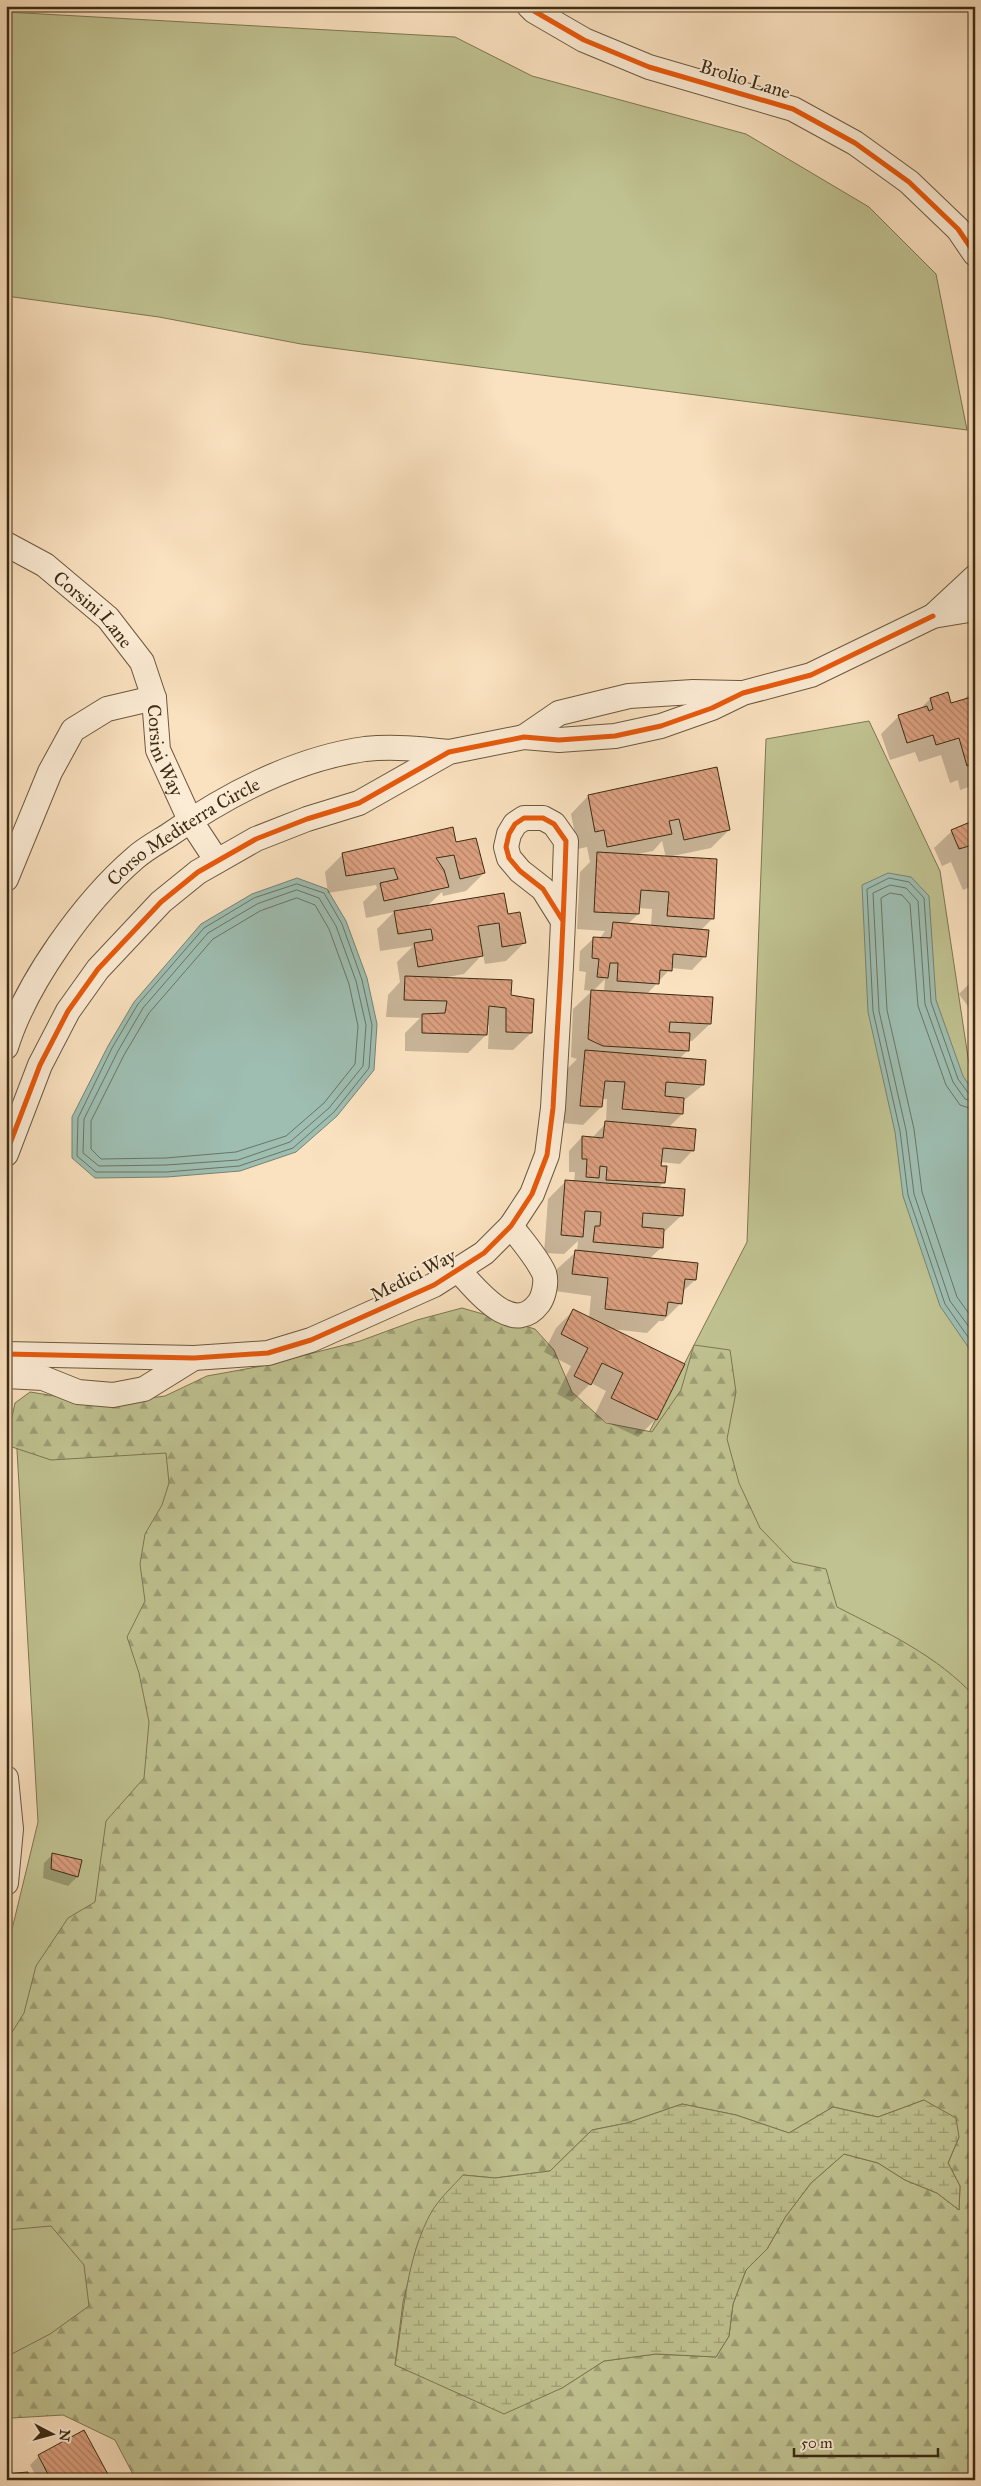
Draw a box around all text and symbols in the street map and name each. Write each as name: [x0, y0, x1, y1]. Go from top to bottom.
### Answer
street label: Brolio Lane: [697, 54, 793, 104]
street label: Corsini Lane: [49, 566, 138, 652]
street label: Corsini Way: [143, 703, 189, 801]
street label: Corso Mediterra Circle: [101, 772, 263, 890]
street label: Medici Way: [366, 1243, 461, 1306]
north arrow: [28, 2408, 78, 2458]
scale bar: [794, 2426, 937, 2458]
text: N: [55, 2429, 74, 2442]
text: 50 m: [801, 2434, 833, 2452]

